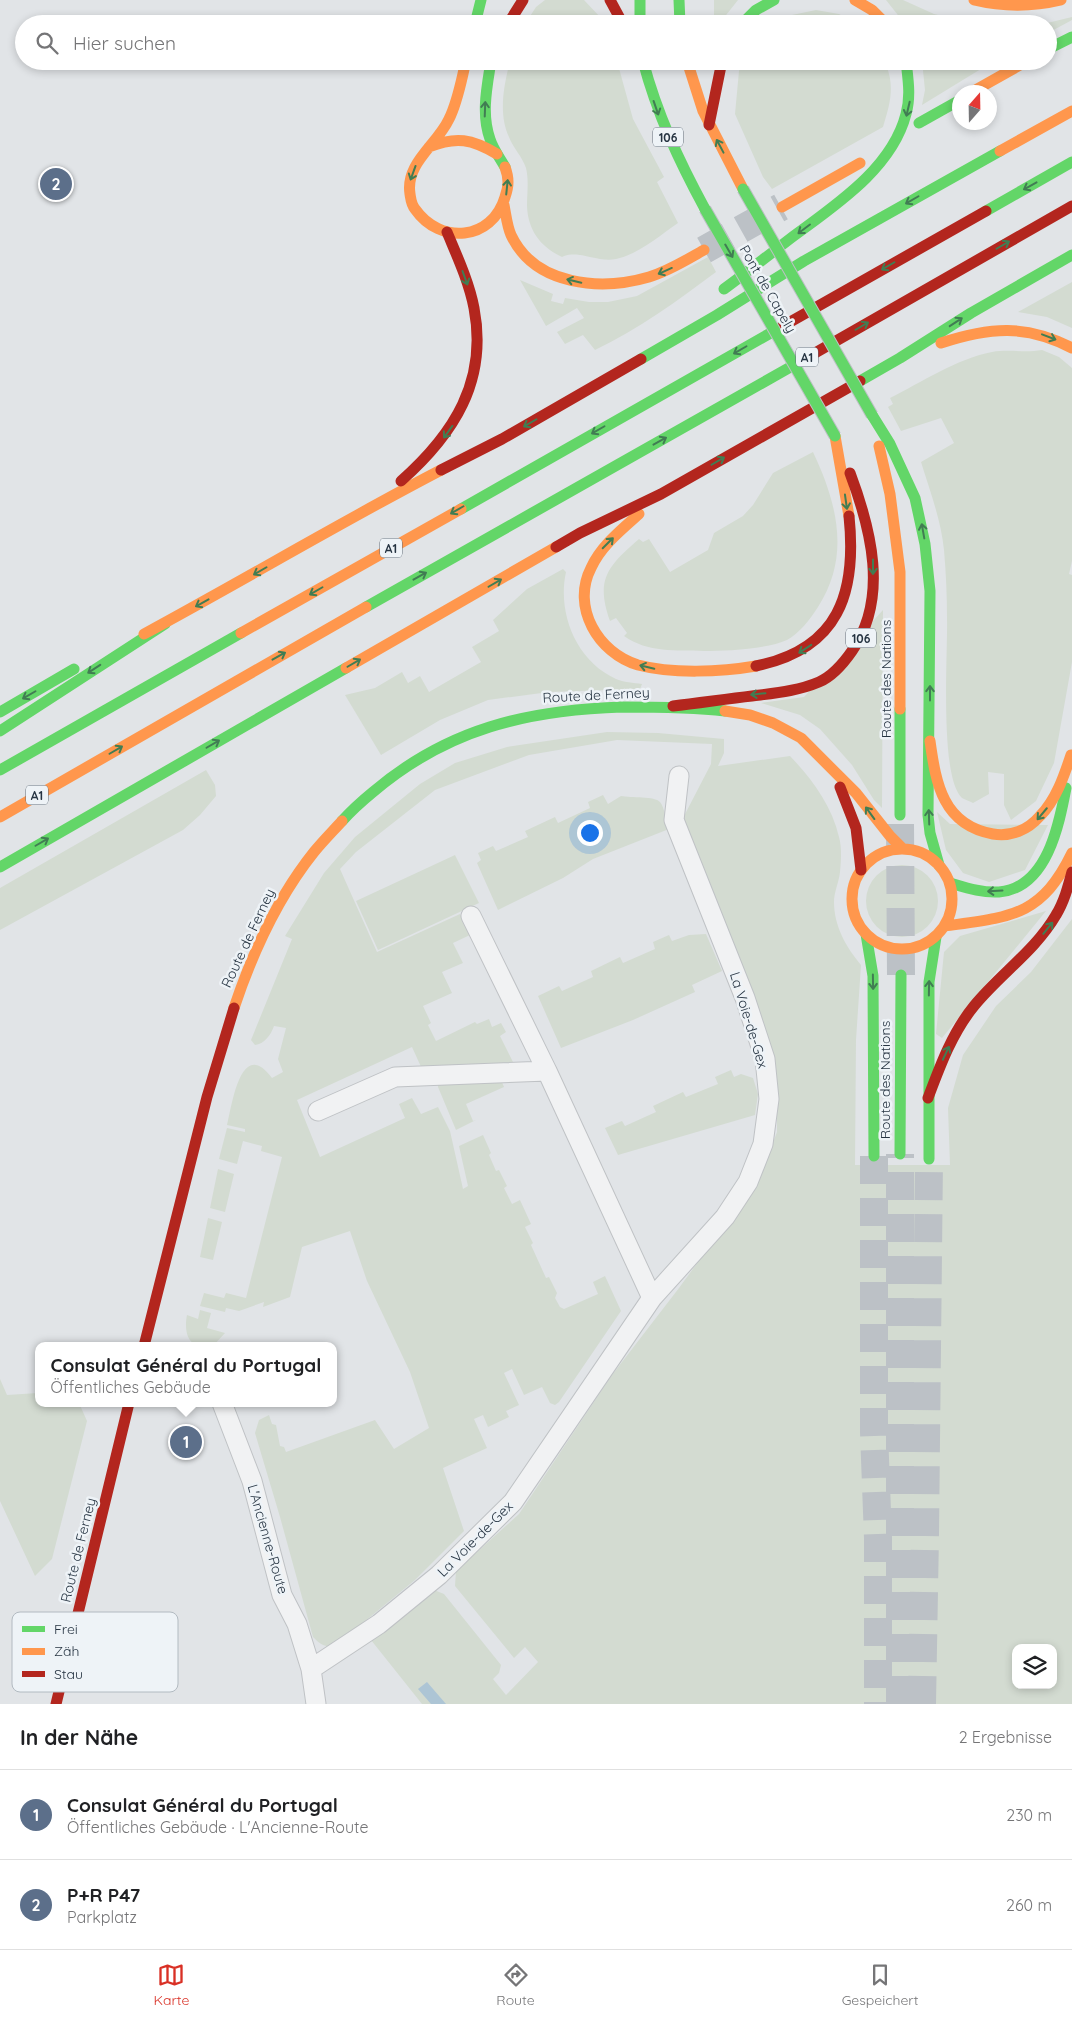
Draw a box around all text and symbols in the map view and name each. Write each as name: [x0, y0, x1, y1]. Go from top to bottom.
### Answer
search box: [15, 15, 1057, 70]
icon: search: [33, 29, 61, 57]
text: Hier suchen: [73, 31, 176, 55]
north arrow: [952, 85, 997, 130]
one-way arrow: [652, 100, 661, 115]
one-way arrow: [481, 101, 490, 117]
one-way arrow: [903, 101, 912, 117]
road number: 106: [653, 128, 683, 146]
one-way arrow: [715, 139, 724, 154]
pin: 2: [40, 165, 72, 203]
one-way arrow: [408, 165, 417, 180]
one-way arrow: [502, 179, 512, 195]
one-way arrow: [1022, 181, 1037, 191]
one-way arrow: [904, 195, 919, 205]
one-way arrow: [798, 224, 811, 235]
one-way arrow: [995, 240, 1010, 250]
street label: Pont de Capely: [736, 242, 800, 336]
one-way arrow: [724, 244, 734, 259]
one-way arrow: [881, 261, 896, 271]
one-way arrow: [658, 267, 673, 276]
one-way arrow: [461, 270, 470, 285]
one-way arrow: [566, 276, 582, 285]
one-way arrow: [949, 317, 963, 327]
one-way arrow: [854, 320, 868, 330]
one-way arrow: [1041, 333, 1056, 342]
one-way arrow: [732, 345, 747, 355]
road number: A1: [796, 348, 818, 367]
one-way arrow: [522, 418, 537, 428]
one-way arrow: [442, 425, 453, 438]
one-way arrow: [592, 426, 606, 436]
one-way arrow: [652, 436, 667, 446]
one-way arrow: [711, 456, 726, 466]
one-way arrow: [841, 494, 851, 510]
one-way arrow: [450, 506, 465, 516]
one-way arrow: [917, 523, 927, 539]
one-way arrow: [602, 537, 614, 549]
road number: A1: [380, 538, 402, 558]
one-way arrow: [868, 558, 878, 574]
one-way arrow: [253, 566, 267, 576]
one-way arrow: [413, 571, 428, 581]
one-way arrow: [487, 577, 501, 587]
one-way arrow: [309, 586, 323, 596]
one-way arrow: [195, 598, 210, 608]
street label: Route des Nations: [877, 620, 895, 738]
road number: 106: [846, 628, 876, 648]
one-way arrow: [798, 644, 812, 654]
one-way arrow: [271, 651, 286, 660]
one-way arrow: [346, 658, 360, 668]
one-way arrow: [639, 662, 655, 671]
one-way arrow: [88, 665, 102, 675]
street label: Route de Ferney: [542, 683, 650, 707]
one-way arrow: [925, 685, 935, 701]
one-way arrow: [751, 689, 767, 699]
one-way arrow: [22, 691, 36, 701]
one-way arrow: [205, 739, 219, 749]
one-way arrow: [108, 744, 123, 754]
road number: A1: [26, 786, 48, 804]
one-way arrow: [865, 807, 876, 820]
one-way arrow: [1037, 807, 1048, 820]
one-way arrow: [924, 810, 934, 826]
your location: [577, 820, 603, 846]
one-way arrow: [35, 837, 49, 847]
street label: Route de Ferney: [217, 886, 279, 990]
one-way arrow: [987, 886, 1003, 895]
one-way arrow: [1042, 922, 1053, 935]
street label: La Voie-de-Gex: [726, 970, 772, 1071]
one-way arrow: [868, 974, 878, 990]
one-way arrow: [925, 980, 934, 996]
street label: Route des Nations: [876, 1021, 894, 1139]
one-way arrow: [941, 1046, 951, 1061]
popup: [35, 1342, 337, 1407]
text: Consulat Général du Portugal: [51, 1353, 321, 1377]
text: Öffentliches Gebäude: [51, 1377, 211, 1397]
pin: 1: [170, 1423, 202, 1461]
street label: L'Ancienne-Route: [244, 1482, 292, 1596]
street label: Route de Ferney: [56, 1496, 100, 1604]
street label: La Voie-de-Gex: [433, 1497, 517, 1581]
legend: [12, 1612, 178, 1692]
text: Frei: [54, 1620, 78, 1638]
text: Zäh: [54, 1642, 79, 1660]
map controls: [1012, 1644, 1057, 1689]
button: layers: [1012, 1644, 1057, 1689]
text: Stau: [54, 1665, 83, 1683]
text: In der Nähe: [20, 1724, 138, 1750]
text: 2 Ergebnisse: [959, 1727, 1052, 1747]
text: Consulat Général du Portugal: [67, 1793, 338, 1817]
text: 1: [33, 1805, 39, 1825]
text: 230 m: [1006, 1805, 1052, 1825]
text: Öffentliches Gebäude · L'Ancienne-Route: [67, 1817, 369, 1837]
text: P+R P47: [67, 1883, 140, 1907]
text: 2: [31, 1895, 41, 1915]
text: 260 m: [1006, 1895, 1052, 1915]
text: Parkplatz: [67, 1907, 137, 1927]
tab: Karte: [153, 1961, 189, 2009]
tab: Route: [496, 1961, 535, 2009]
tab: Gespeichert: [842, 1961, 918, 2009]

